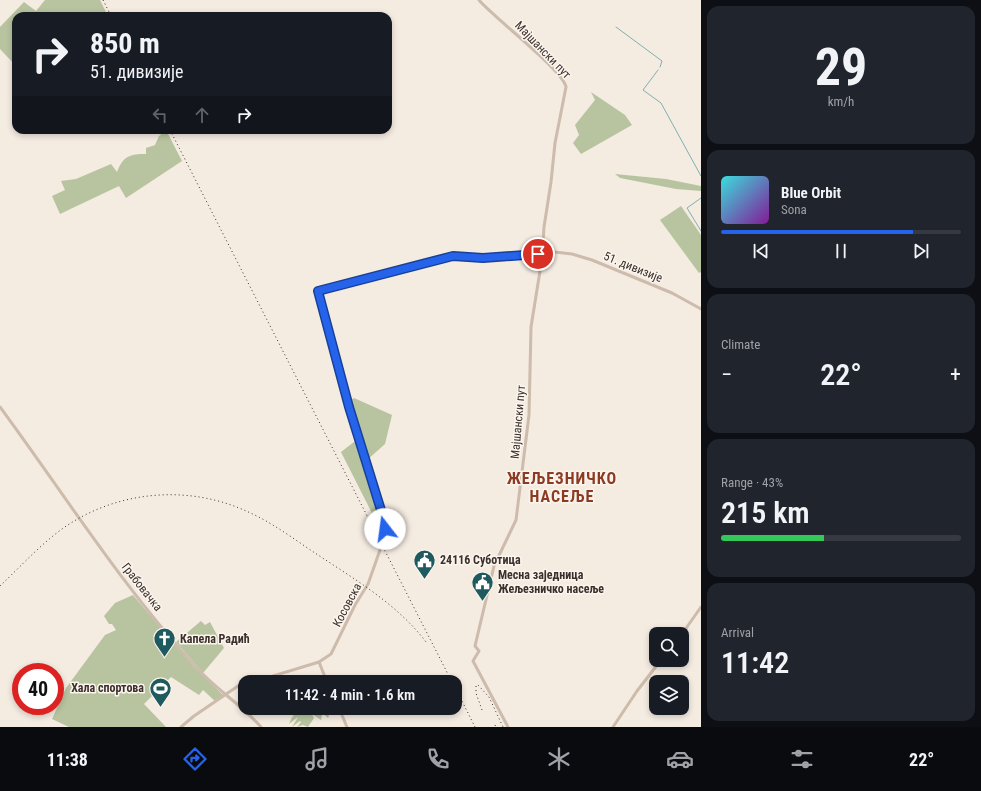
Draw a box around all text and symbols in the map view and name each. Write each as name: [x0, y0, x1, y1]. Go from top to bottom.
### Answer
street label: Мајшански пут: [512, 18, 574, 82]
text: 850 m: [90, 27, 160, 60]
icon: right: [24, 28, 76, 80]
text: 29: [815, 37, 867, 98]
text: 51. дивизије: [90, 61, 183, 82]
text: km/h: [828, 94, 854, 109]
icon: left: [149, 104, 171, 126]
icon: ahead: [191, 104, 213, 126]
icon: right: [233, 104, 255, 126]
text: Blue Orbit: [781, 184, 841, 202]
text: Sona: [781, 202, 807, 217]
pin: [521, 237, 555, 271]
icon: previous: [750, 240, 772, 262]
icon: pause: [830, 240, 852, 262]
icon: next: [910, 240, 932, 262]
icon: arrive: [527, 243, 549, 265]
street label: 51. дивизије: [602, 249, 665, 285]
text: Climate: [721, 337, 760, 352]
text: 22°: [820, 357, 862, 392]
text: −: [721, 362, 732, 387]
text: +: [950, 362, 961, 387]
street label: Мајшански пут: [508, 384, 528, 460]
district label: ЖЕЉЕЗНИЧКО НАСЕЉЕ: [507, 469, 617, 506]
text: Range · 43%: [721, 475, 783, 490]
text: 215 km: [721, 495, 810, 530]
position arrow: [364, 508, 406, 550]
public building icon: 24116 Суботица: [412, 547, 438, 580]
place label: 24116 Суботица: [440, 553, 521, 567]
street label: Грабовачка: [119, 560, 165, 614]
place label: Месна заједница Жељезничко насеље: [498, 568, 604, 596]
public building icon: Месна заједница Жељезничко насеље: [469, 569, 495, 602]
street label: Косовска: [330, 581, 364, 629]
text: Arrival: [721, 625, 754, 640]
church icon: Капела Радић: [152, 626, 178, 659]
map controls: [649, 627, 689, 715]
button: search: [649, 627, 689, 667]
place label: Капела Радић: [180, 632, 250, 646]
text: 11:42: [721, 645, 789, 680]
speed limit sign: 40: [12, 663, 64, 715]
sports icon: Хала спортова: [147, 675, 173, 708]
button: layers: [649, 675, 689, 715]
place label: Хала спортова: [71, 681, 144, 695]
text: 11:42 · 4 min · 1.6 km: [285, 686, 415, 704]
icon: directions: [181, 745, 209, 773]
icon: music: [303, 745, 331, 773]
icon: phone: [424, 745, 452, 773]
icon: climate: [545, 745, 573, 773]
icon: car: [666, 745, 694, 773]
icon: filters: [788, 745, 816, 773]
text: 11:38: [47, 749, 88, 770]
text: 22°: [909, 749, 934, 770]

